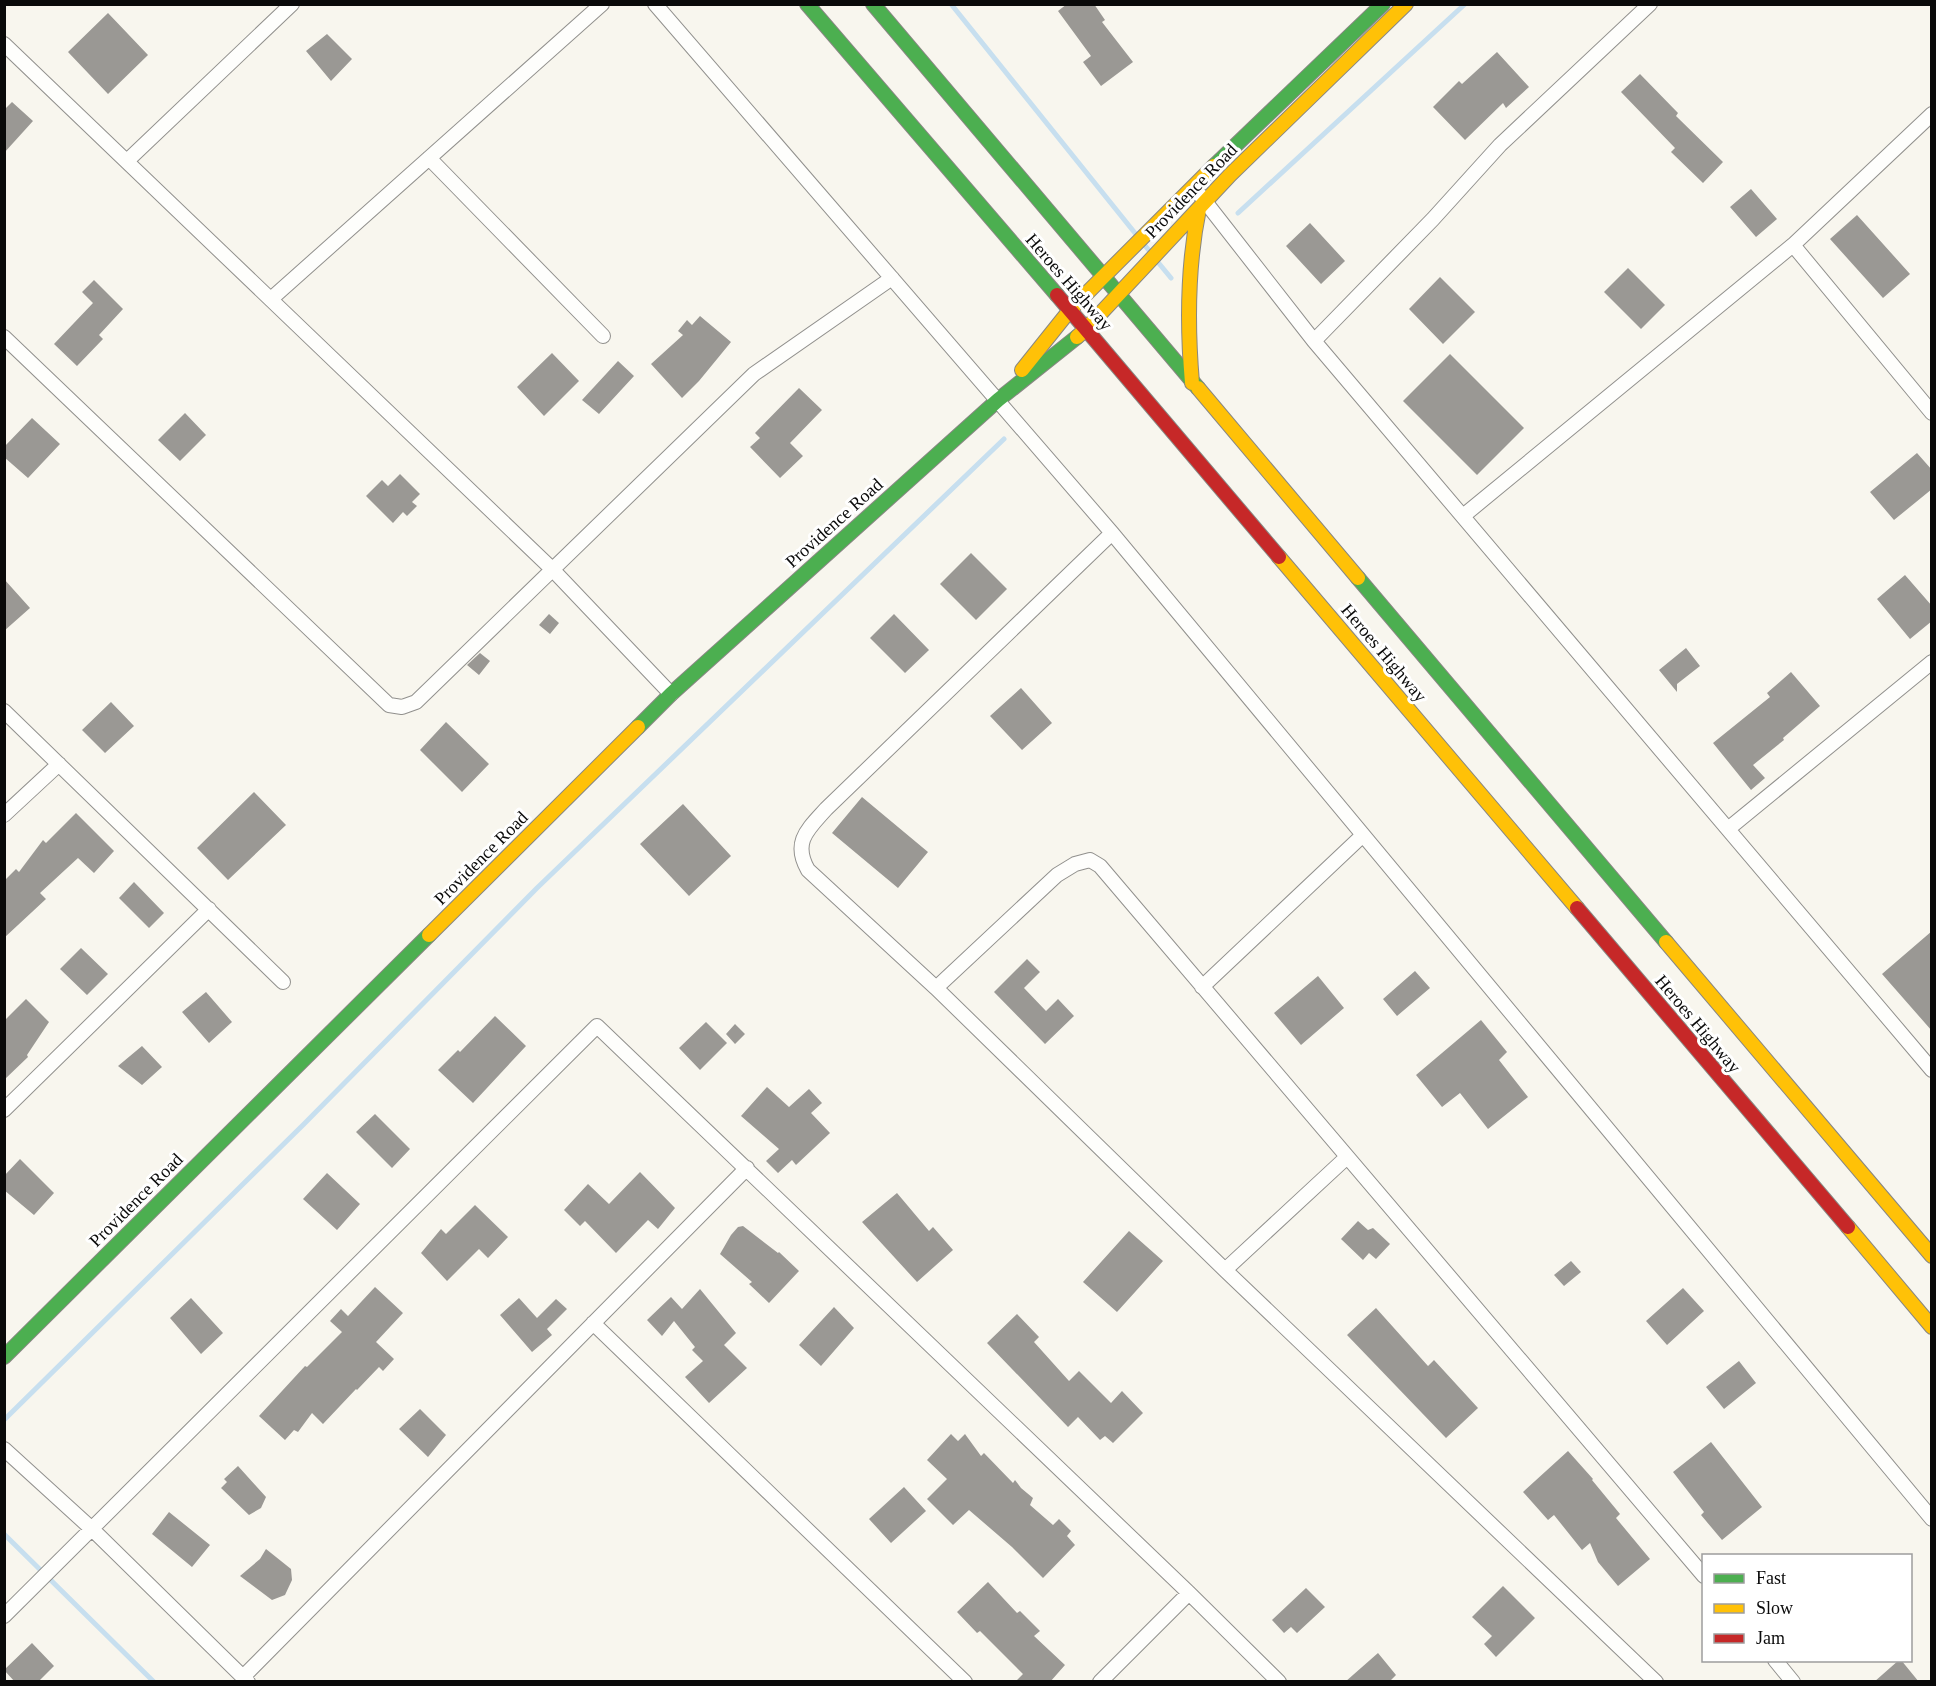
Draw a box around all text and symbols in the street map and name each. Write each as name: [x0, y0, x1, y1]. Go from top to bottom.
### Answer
street label: Providence Road: [1141, 140, 1241, 242]
street label: Heroes Highway: [1022, 230, 1116, 334]
street label: Providence Road: [781, 474, 887, 572]
street label: Heroes Highway: [1337, 600, 1431, 706]
street label: Providence Road: [430, 807, 532, 909]
street label: Heroes Highway: [1651, 971, 1745, 1077]
street label: Providence Road: [85, 1149, 187, 1251]
legend: [1702, 1554, 1912, 1662]
text: Fast: [1756, 1568, 1786, 1588]
text: Slow: [1756, 1598, 1793, 1618]
text: Jam: [1756, 1628, 1785, 1648]

